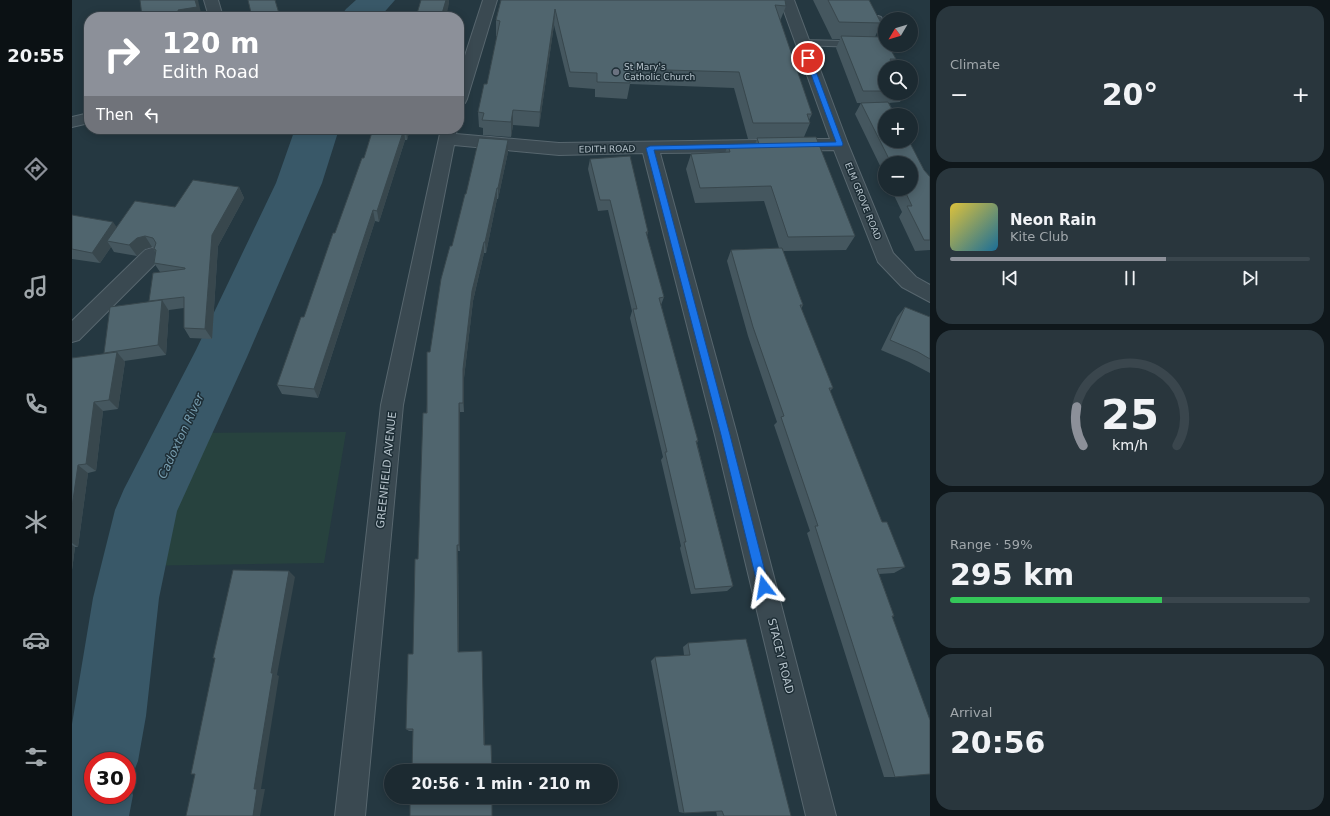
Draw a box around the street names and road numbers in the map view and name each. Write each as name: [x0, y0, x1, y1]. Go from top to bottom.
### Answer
street label: EDITH ROAD: [579, 144, 635, 154]
street label: ELM GROVE ROAD: [843, 161, 883, 241]
street label: GREENFIELD AVENUE: [374, 411, 399, 529]
street label: STACEY ROAD: [765, 617, 796, 695]

